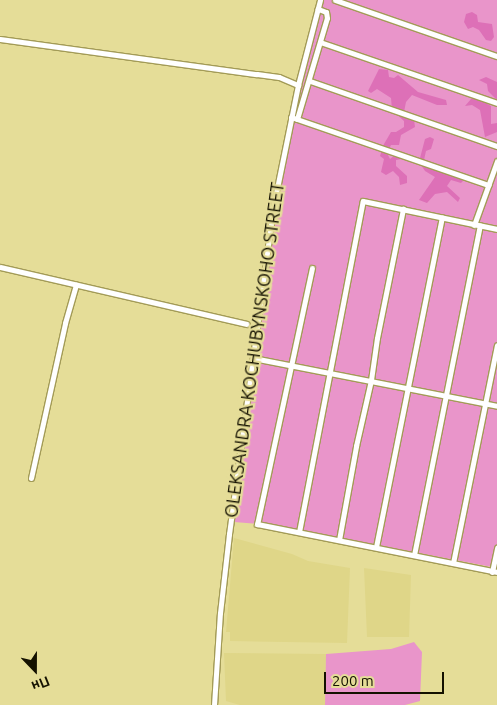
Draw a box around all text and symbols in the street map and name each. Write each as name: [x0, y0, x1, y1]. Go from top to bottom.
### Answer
street label: OLEKSANDRA KOCHUBYNSKOHO STREET: [220, 181, 288, 519]
north arrow: [10, 645, 60, 695]
scale bar: [327, 662, 447, 694]
text: 200 m: [332, 672, 374, 689]
text: Пн: [29, 673, 52, 695]

